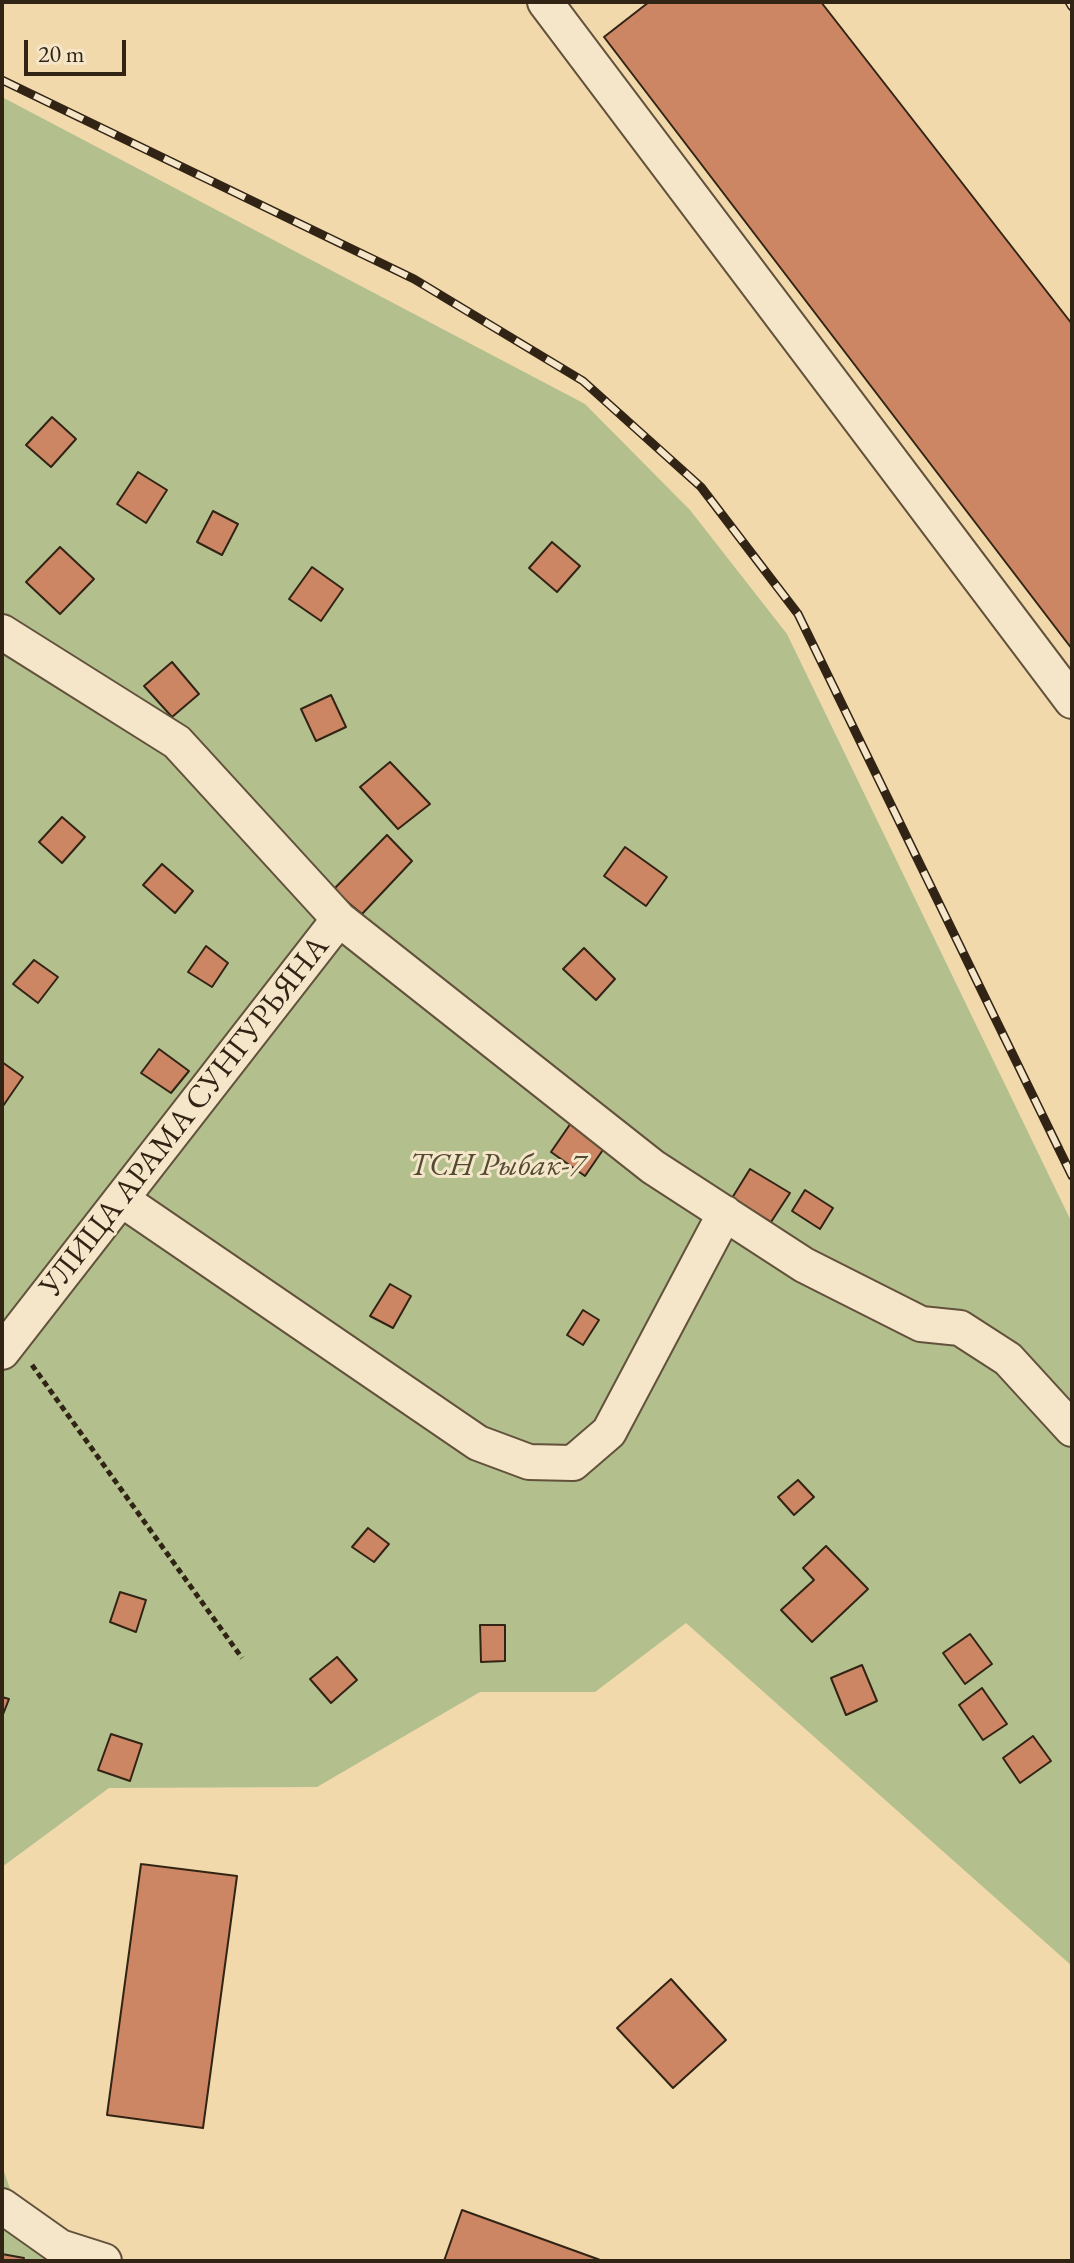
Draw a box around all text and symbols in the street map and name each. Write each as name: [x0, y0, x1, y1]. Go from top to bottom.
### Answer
scale bar: [28, 24, 130, 74]
text: 20 m: [38, 38, 85, 69]
street label: УЛИЦА АРАМА СУНГУРЬЯНА: [32, 929, 338, 1305]
park label: ТСН Рыбак-7: [409, 1147, 585, 1185]

